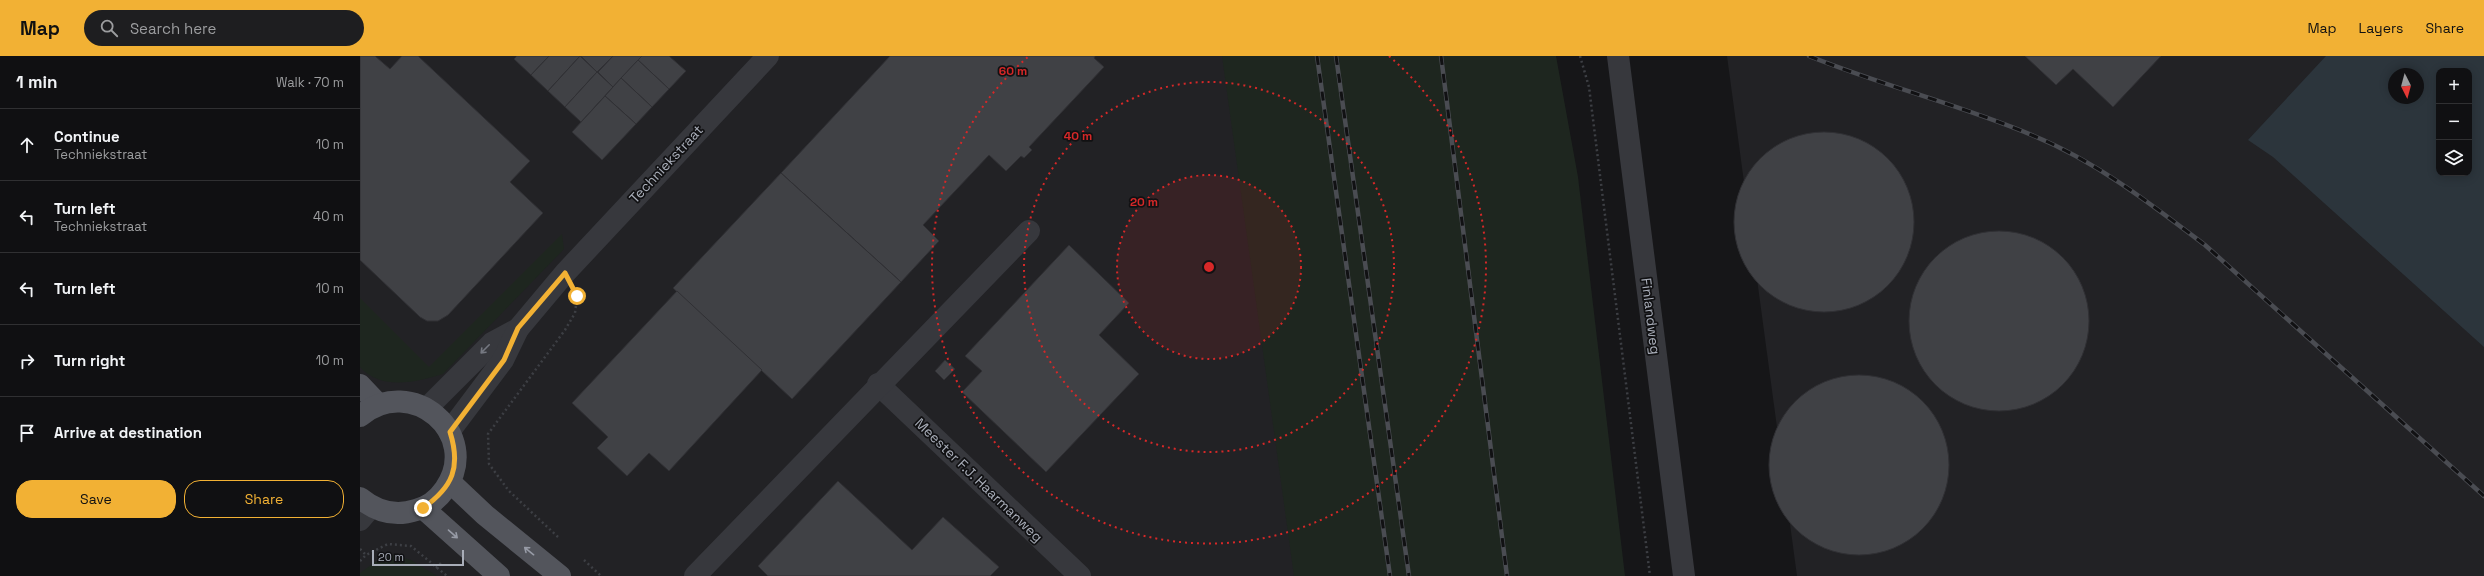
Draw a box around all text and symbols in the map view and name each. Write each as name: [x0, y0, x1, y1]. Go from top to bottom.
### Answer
search box: [84, 10, 364, 46]
text: Map: [20, 16, 60, 41]
icon: search: [98, 17, 120, 39]
text: Search here: [130, 19, 216, 38]
text: Map: [2307, 19, 2337, 37]
text: Layers: [2359, 19, 2403, 37]
text: Share: [2425, 19, 2464, 37]
text: 60 m: [999, 63, 1027, 79]
north arrow: [2388, 68, 2424, 104]
map controls: [2436, 68, 2472, 176]
button: +: [2436, 68, 2472, 104]
text: 1 min: [16, 71, 58, 93]
text: Walk · 70 m: [276, 74, 344, 91]
button: −: [2436, 104, 2472, 140]
street label: Techniekstraat: [625, 121, 707, 207]
text: Continue: [54, 127, 120, 146]
text: 40 m: [1064, 128, 1092, 144]
icon: ahead: [16, 134, 38, 156]
text: 10 m: [316, 136, 344, 153]
button: layers: [2436, 140, 2472, 176]
text: Techniekstraat: [54, 146, 147, 163]
text: 20 m: [1130, 194, 1158, 210]
text: Turn left: [54, 199, 116, 218]
icon: left: [16, 206, 38, 228]
text: 40 m: [313, 208, 344, 225]
text: Techniekstraat: [54, 218, 147, 235]
centre of rings: [1202, 260, 1216, 274]
street label: Finlandweg: [1637, 277, 1665, 355]
icon: left: [16, 278, 38, 300]
text: Turn left: [54, 279, 116, 298]
text: 10 m: [316, 280, 344, 297]
route start: [568, 287, 586, 305]
one-way arrow: [481, 344, 490, 354]
icon: right: [16, 350, 38, 372]
text: Turn right: [54, 351, 125, 370]
text: 10 m: [316, 352, 344, 369]
street label: Meester F.J. Haarmanweg: [911, 414, 1047, 546]
icon: arrive: [16, 422, 38, 444]
text: Arrive at destination: [54, 423, 202, 442]
button: Save: [16, 480, 176, 518]
button: Share: [184, 480, 344, 518]
route end: [414, 499, 432, 517]
one-way arrow: [448, 529, 458, 538]
one-way arrow: [524, 547, 535, 556]
scale bar: [372, 548, 464, 567]
text: 20 m: [378, 550, 404, 564]

